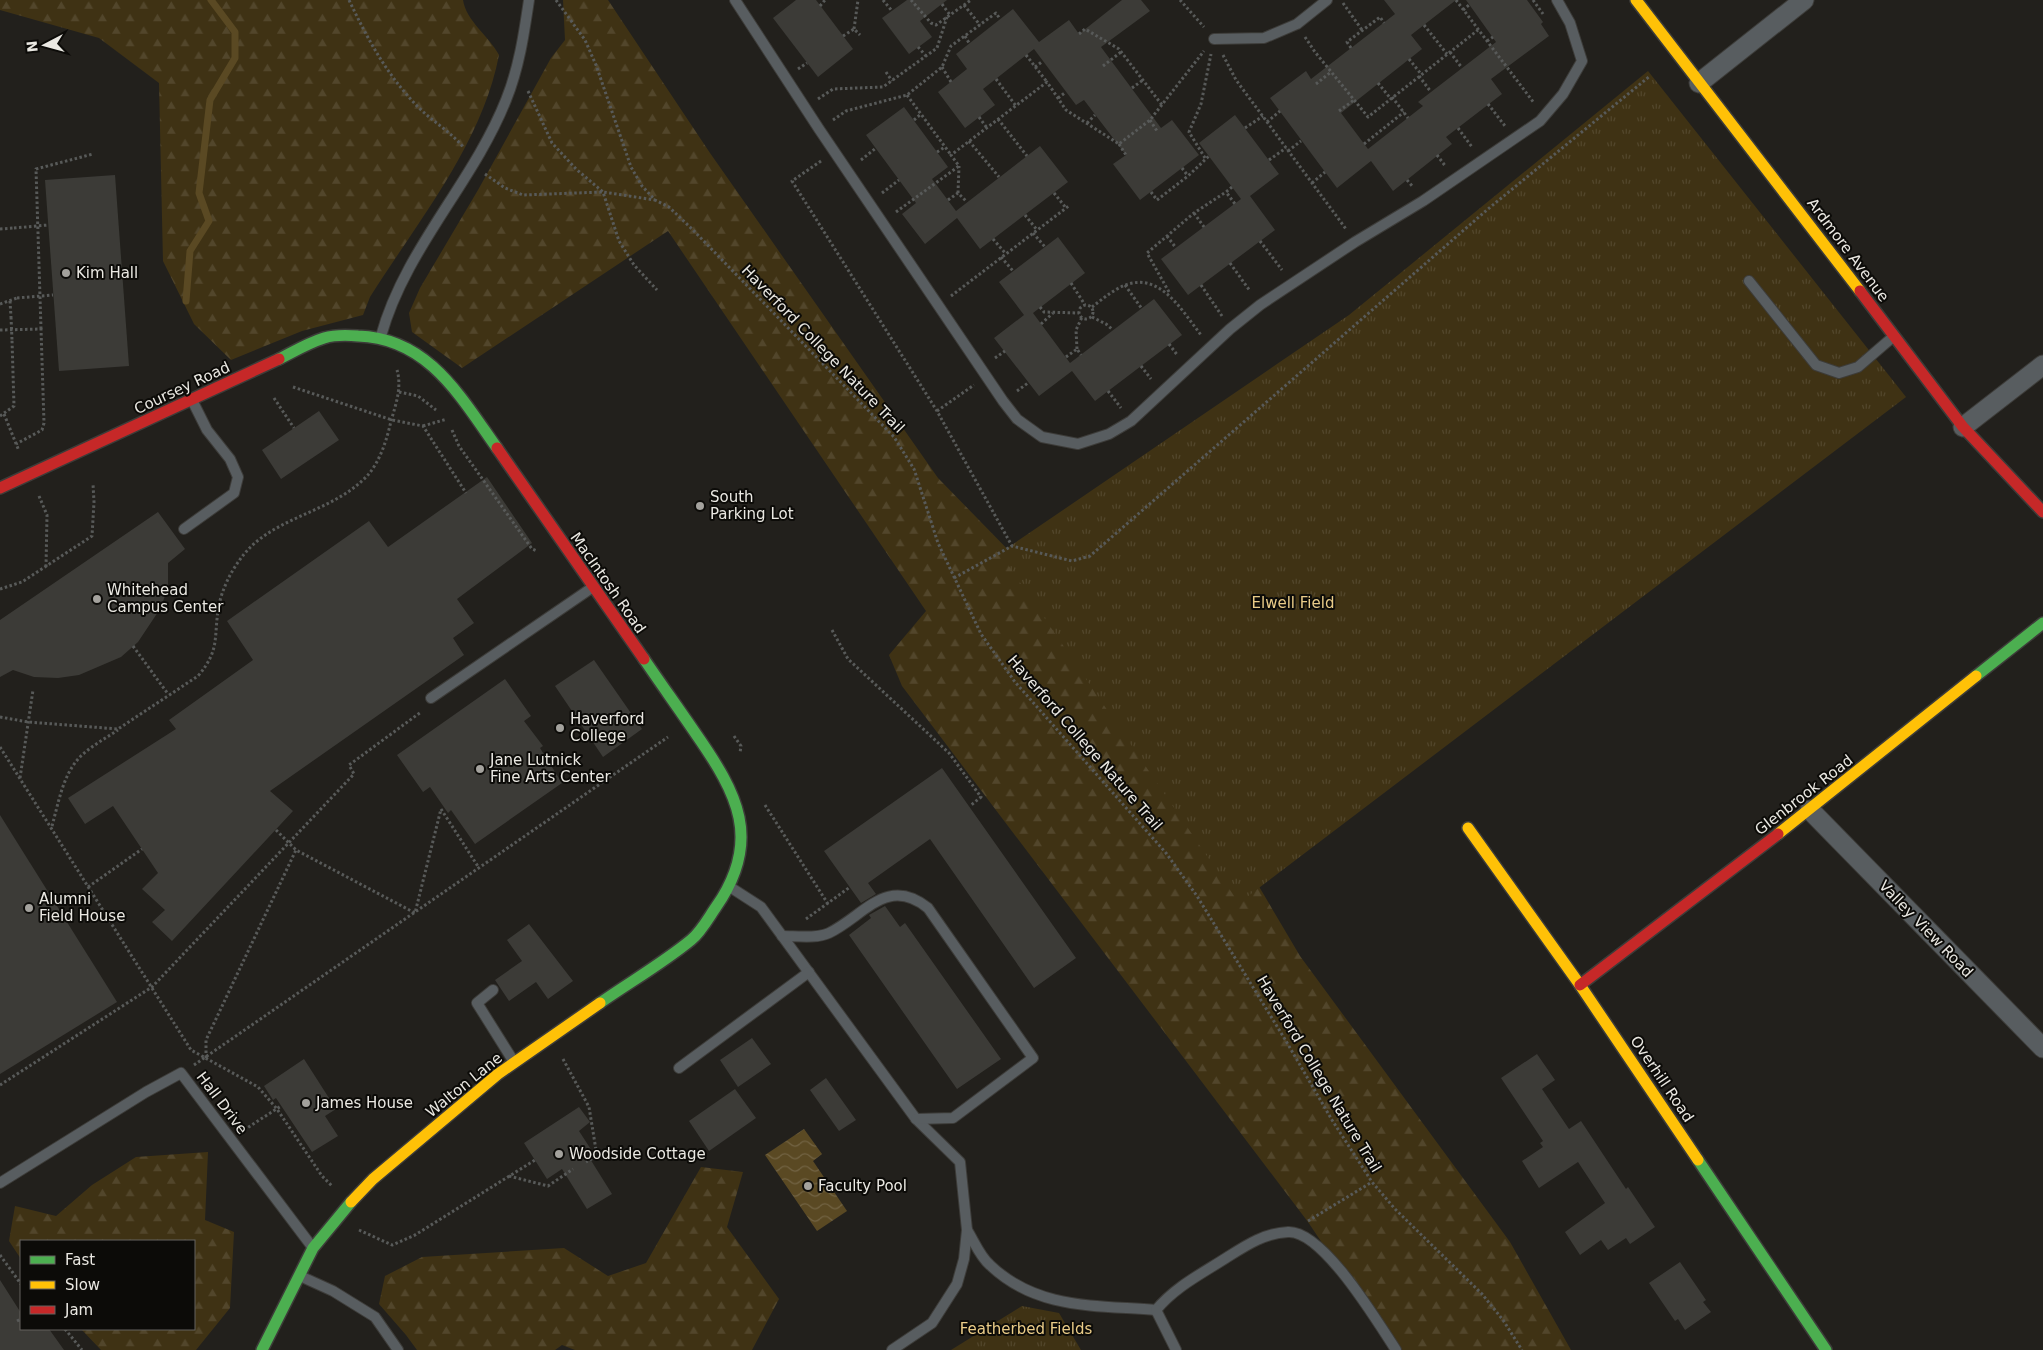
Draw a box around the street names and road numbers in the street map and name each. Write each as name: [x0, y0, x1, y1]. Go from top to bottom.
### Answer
street label: Ardmore Avenue: [1803, 195, 1893, 305]
street label: Haverford College Nature Trail: [738, 261, 908, 437]
street label: Coursey Road: [131, 358, 233, 418]
street label: MacIntosh Road: [566, 529, 650, 637]
street label: Haverford College Nature Trail: [1004, 652, 1166, 834]
street label: Glenbrook Road: [1751, 751, 1857, 839]
street label: Valley View Road: [1875, 877, 1977, 981]
street label: Haverford College Nature Trail: [1253, 972, 1385, 1176]
street label: Overhill Road: [1627, 1032, 1697, 1126]
street label: Walton Lane: [422, 1049, 506, 1121]
street label: Hall Drive: [193, 1068, 251, 1138]

